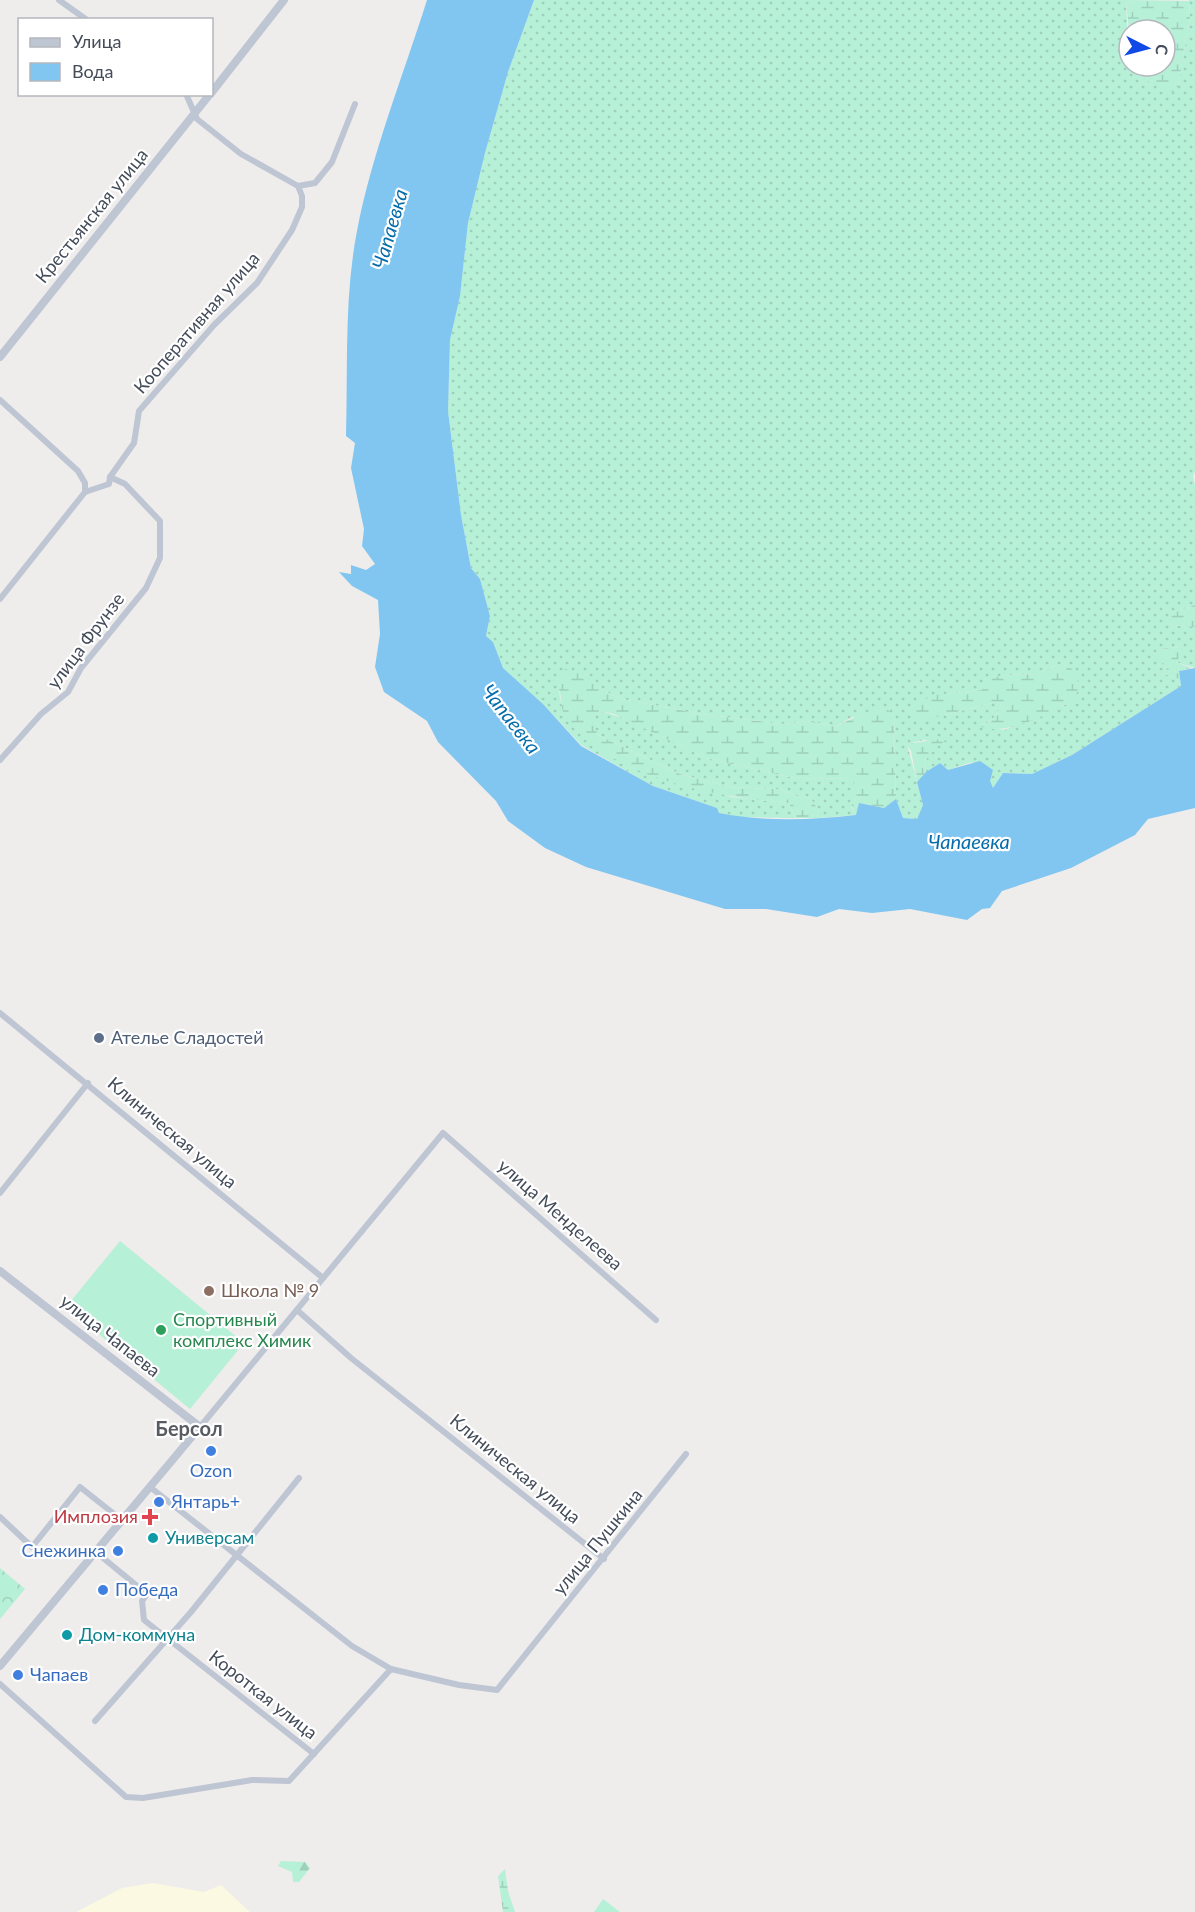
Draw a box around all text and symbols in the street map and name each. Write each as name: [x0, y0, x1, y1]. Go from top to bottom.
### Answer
legend: [18, 18, 213, 96]
north arrow: [1117, 18, 1177, 78]
text: Улица: [72, 30, 122, 52]
text: С: [1152, 43, 1172, 56]
text: Вода: [72, 60, 113, 82]
street label: Крестьянская улица: [30, 144, 152, 287]
water label: Чапаевка: [366, 186, 412, 271]
street label: Кооперативная улица: [129, 247, 264, 398]
street label: улица Фрунзе: [42, 588, 128, 693]
water label: Чапаевка: [477, 679, 546, 758]
water label: Чапаевка: [928, 829, 1010, 853]
place label: Ателье Сладостей: [111, 1026, 264, 1048]
marker: Ателье Сладостей: [92, 1031, 106, 1045]
street label: Клиническая улица: [104, 1072, 242, 1193]
street label: улица Менделеева: [494, 1154, 627, 1274]
place label: Школа № 9: [221, 1279, 319, 1301]
marker: Школа № 9: [202, 1284, 216, 1298]
street label: улица Чапаева: [56, 1289, 165, 1381]
place label: Спортивный комплекс Химик: [173, 1308, 312, 1351]
marker: Спортивный комплекс Химик: [154, 1323, 168, 1337]
street label: Клиническая улица: [446, 1409, 585, 1528]
district label: Берсол: [155, 1416, 223, 1440]
marker: Ozon: [204, 1444, 218, 1458]
place label: Ozon: [190, 1459, 232, 1481]
street label: улица Пушкина: [548, 1484, 647, 1599]
place label: Янтарь+: [170, 1490, 240, 1512]
marker: Янтарь+: [152, 1495, 166, 1509]
place label: Имплозия: [54, 1505, 138, 1527]
marker: Имплозия: [143, 1510, 157, 1524]
place label: Универсам: [165, 1526, 254, 1548]
marker: Универсам: [146, 1531, 160, 1545]
place label: Снежинка: [22, 1539, 106, 1561]
marker: Снежинка: [111, 1544, 125, 1558]
place label: Победа: [115, 1578, 178, 1600]
marker: Победа: [96, 1583, 110, 1597]
place label: Дом-коммуна: [79, 1623, 195, 1645]
marker: Дом-коммуна: [60, 1628, 74, 1642]
street label: Короткая улица: [205, 1645, 322, 1743]
place label: Чапаев: [30, 1663, 88, 1685]
marker: Чапаев: [11, 1668, 25, 1682]

